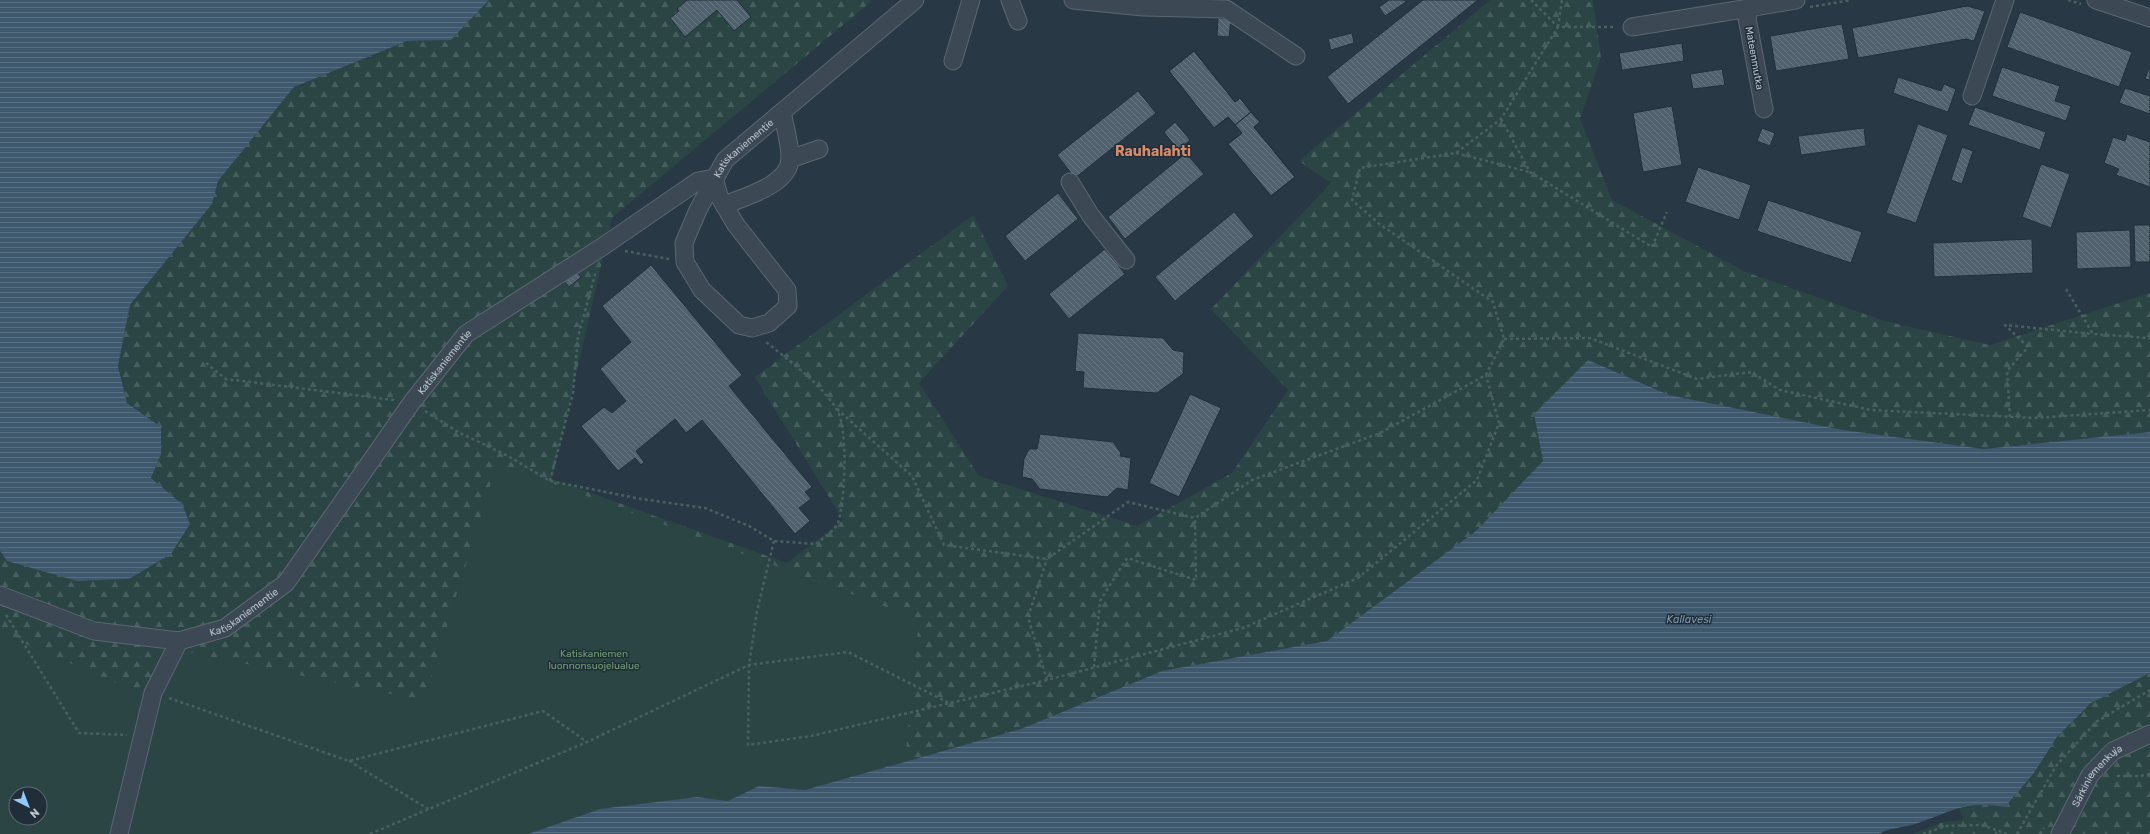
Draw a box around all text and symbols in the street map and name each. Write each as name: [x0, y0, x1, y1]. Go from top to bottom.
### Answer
street label: Mateenmutka: [1743, 26, 1765, 91]
street label: Katiskaniementie: [712, 117, 777, 180]
district label: Rauhalahti: [1115, 143, 1191, 160]
street label: Katiskaniementie: [415, 327, 474, 397]
street label: Katiskaniementie: [208, 586, 281, 639]
water label: Kallavesi: [1666, 613, 1712, 626]
park label: Katiskaniemen luonnonsuojelualue: [548, 648, 640, 672]
street label: Särkiniemenkuja: [2070, 743, 2124, 809]
north arrow: [8, 786, 48, 826]
text: N: [27, 806, 42, 821]

